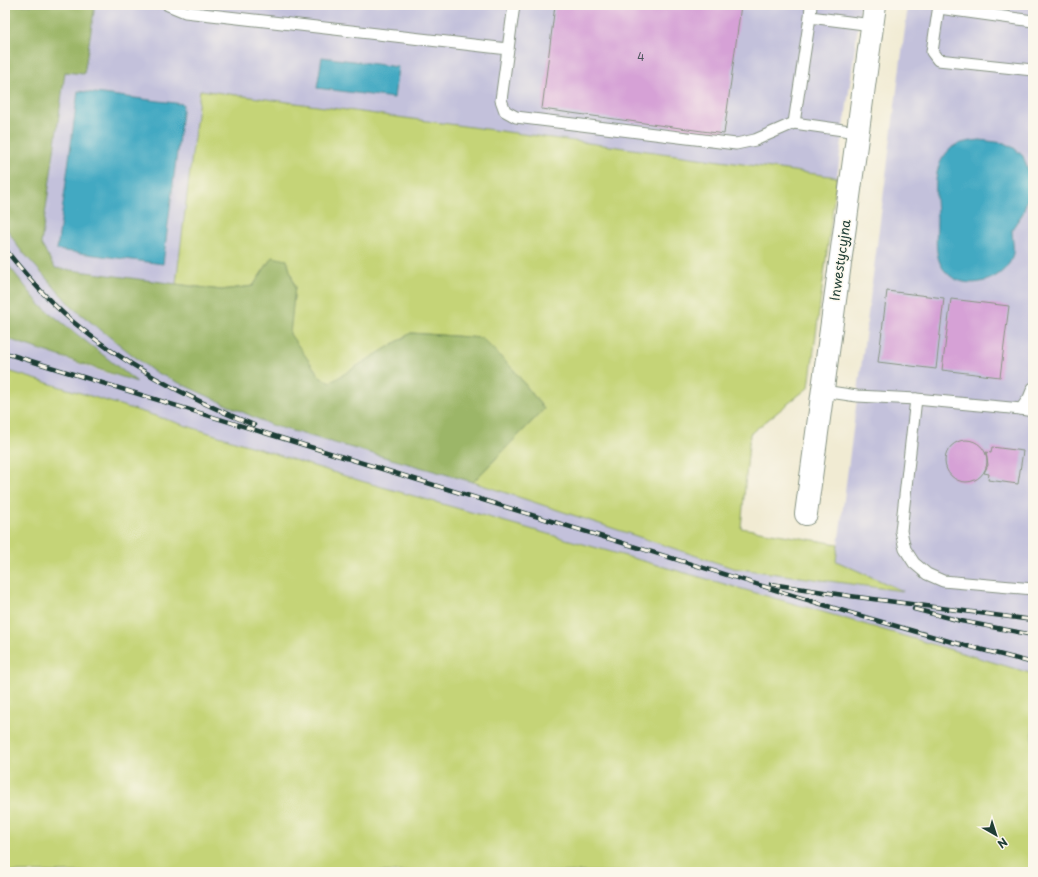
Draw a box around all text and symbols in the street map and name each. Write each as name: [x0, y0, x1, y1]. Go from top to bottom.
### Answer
house number: 4: [637, 48, 645, 65]
street label: Inwestycyjna: [824, 217, 855, 302]
north arrow: [976, 815, 1016, 855]
text: N: [994, 834, 1011, 853]

